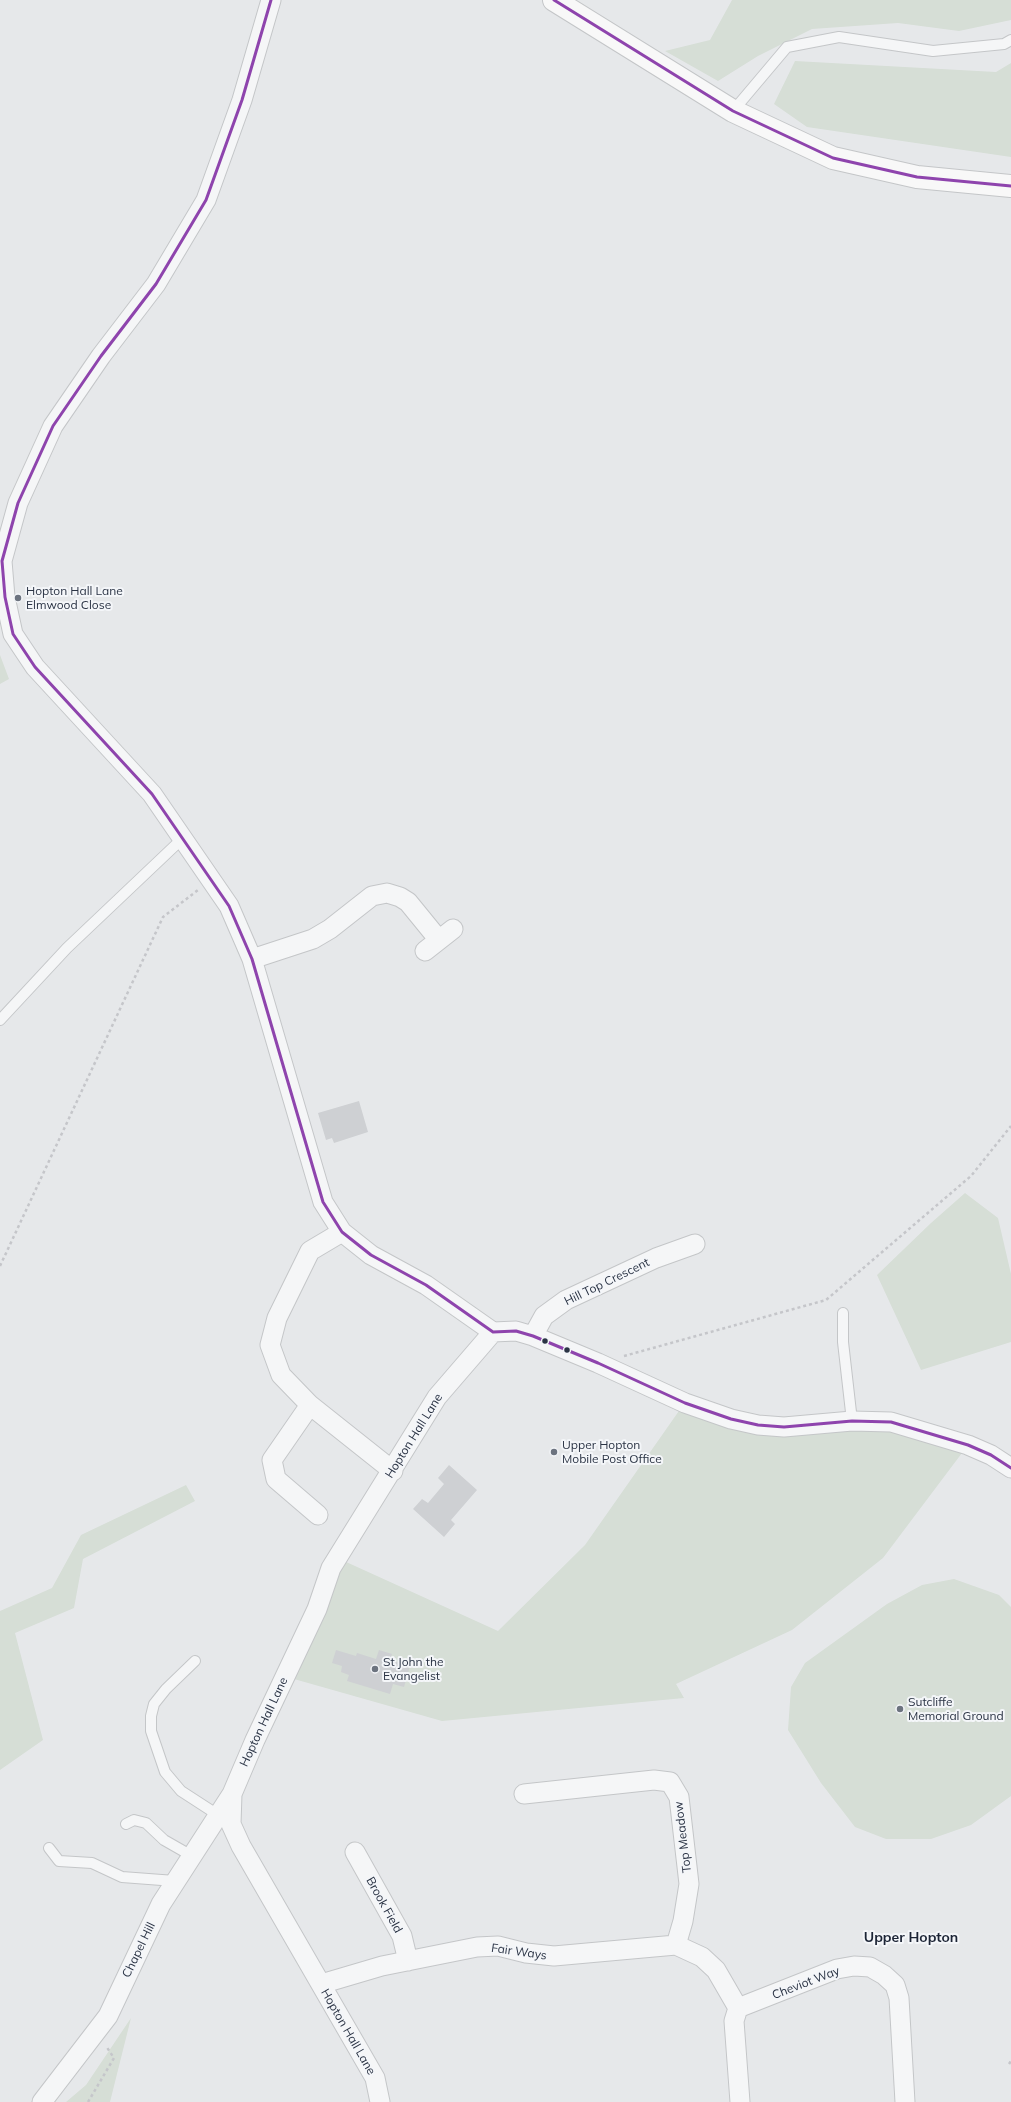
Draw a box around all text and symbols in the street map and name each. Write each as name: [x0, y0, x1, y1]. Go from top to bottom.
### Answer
place label: Hopton Hall Lane Elmwood Close: [26, 584, 123, 612]
marker: Hopton Hall Lane Elmwood Close: [13, 593, 23, 603]
street label: Hill Top Crescent: [562, 1255, 652, 1309]
unlabelled marker: [540, 1336, 550, 1346]
unlabelled marker: [562, 1345, 572, 1355]
street label: Hopton Hall Lane: [382, 1391, 446, 1481]
place label: Upper Hopton Mobile Post Office: [562, 1438, 662, 1466]
marker: Upper Hopton Mobile Post Office: [549, 1447, 559, 1457]
place label: St John the Evangelist: [383, 1655, 444, 1683]
marker: St John the Evangelist: [370, 1664, 380, 1674]
street label: Hopton Hall Lane: [237, 1675, 291, 1769]
place label: Sutcliffe Memorial Ground: [908, 1695, 1004, 1723]
marker: Sutcliffe Memorial Ground: [895, 1704, 905, 1714]
street label: Top Meadow: [671, 1800, 695, 1874]
street label: Brook Field: [363, 1875, 405, 1935]
street label: Chapel Hill: [119, 1920, 159, 1980]
district label: Upper Hopton: [864, 1930, 958, 1946]
street label: Fair Ways: [490, 1941, 548, 1963]
street label: Cheviot Way: [770, 1964, 842, 2002]
street label: Hopton Hall Lane: [318, 1986, 378, 2078]

